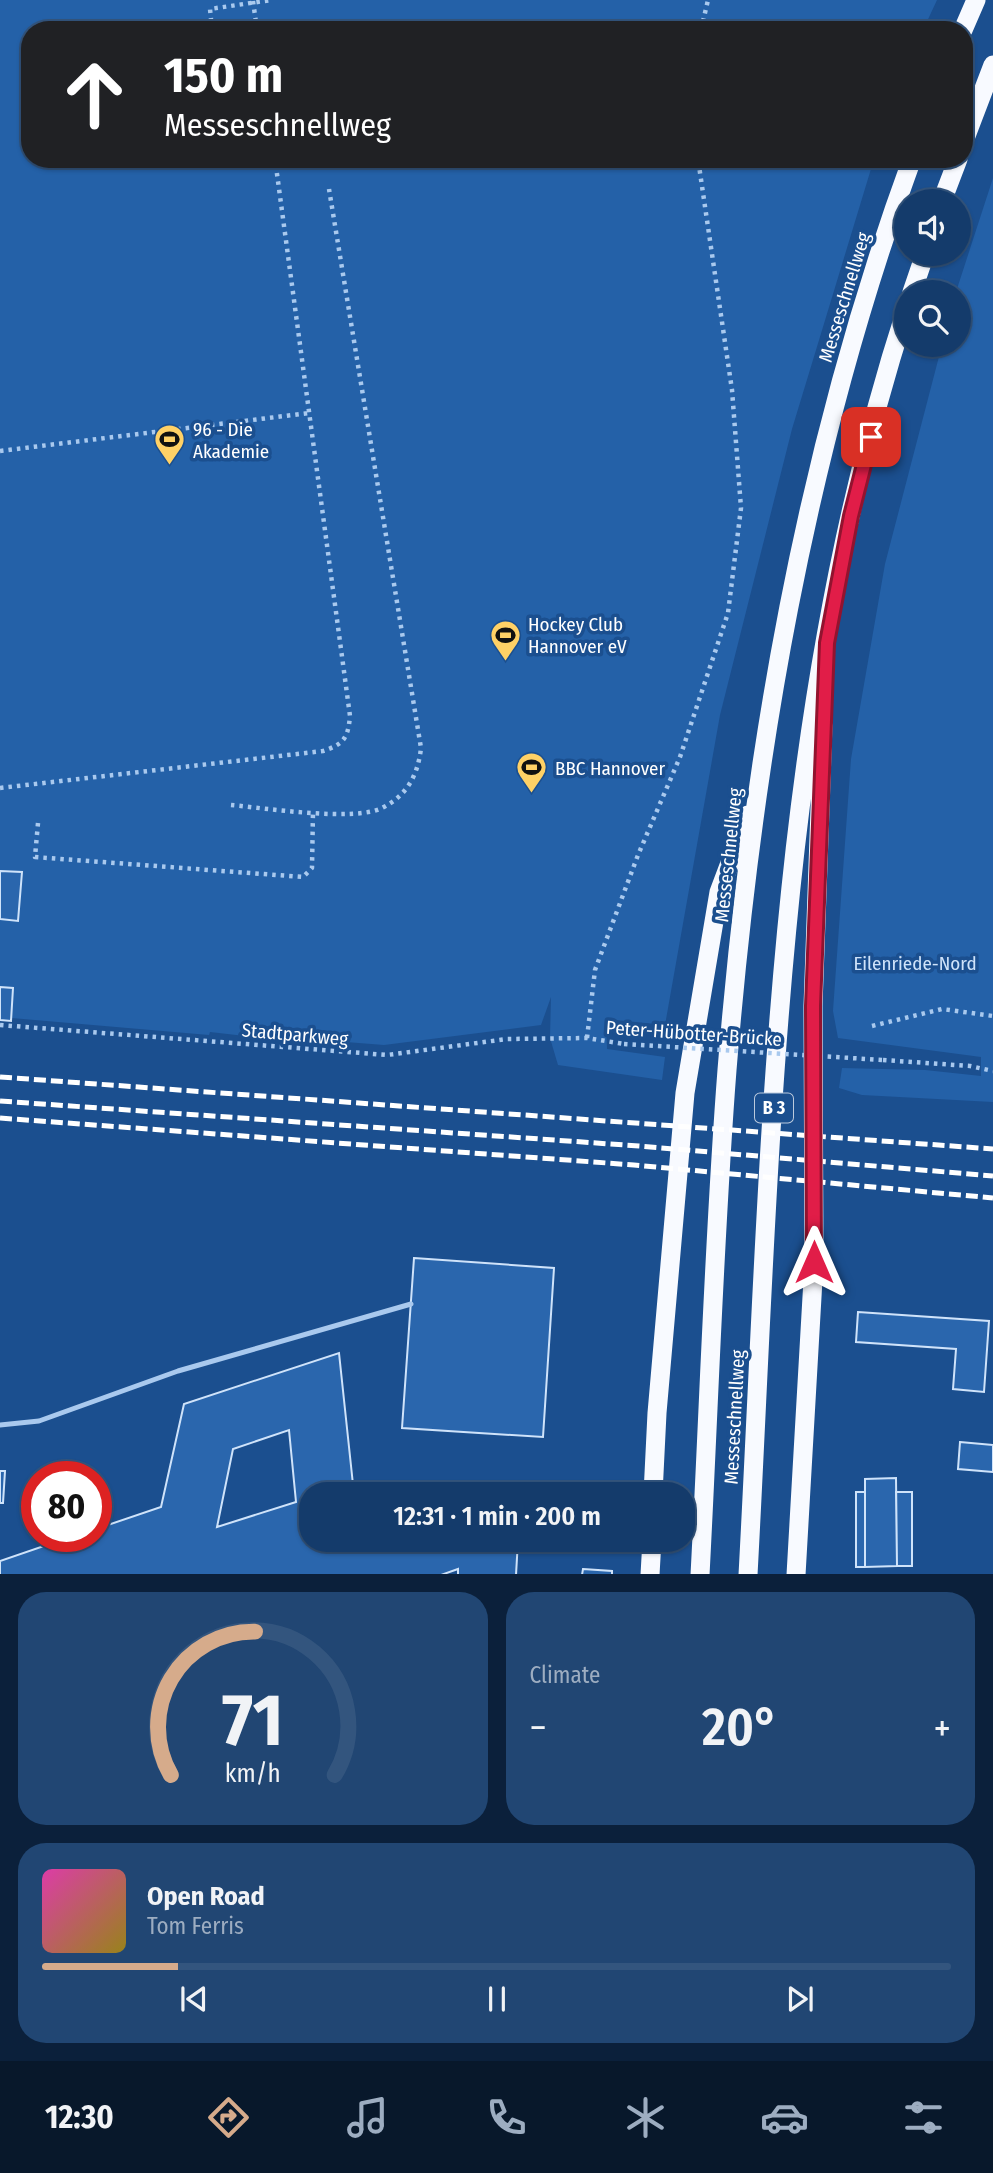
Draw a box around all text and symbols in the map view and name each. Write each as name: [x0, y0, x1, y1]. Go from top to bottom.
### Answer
text: 150 m: [164, 46, 283, 105]
icon: ahead: [49, 49, 140, 140]
text: Messeschnellweg: [164, 106, 391, 144]
map controls: [894, 189, 971, 357]
button: sound: [894, 189, 971, 266]
street label: Messeschnellweg: [814, 229, 875, 365]
button: search: [894, 280, 971, 357]
pin: [841, 407, 901, 467]
place label: 96 - Die Akademie: [193, 418, 269, 463]
icon: arrive: [852, 418, 890, 456]
sports icon: 96 - Die Akademie: [153, 423, 187, 467]
place label: Hockey Club Hannover eV: [528, 613, 627, 658]
sports icon: Hockey Club Hannover eV: [488, 618, 522, 662]
sports icon: BBC Hannover: [515, 751, 549, 795]
place label: BBC Hannover: [555, 757, 665, 780]
street label: Messeschnellweg: [710, 787, 747, 923]
park label: Eilenriede-Nord: [853, 952, 977, 975]
street label: Peter-Hübotter-Brücke: [605, 1016, 783, 1051]
street label: Stadtparkweg: [241, 1018, 349, 1051]
road number: B 3: [755, 1093, 793, 1122]
position arrow: [777, 1225, 851, 1299]
street label: Messeschnellweg: [719, 1349, 750, 1485]
speed limit sign: 80: [21, 1461, 112, 1552]
text: 12:31 · 1 min · 200 m: [393, 1501, 601, 1532]
text: Climate: [530, 1661, 600, 1689]
text: 71: [222, 1677, 283, 1764]
text: 20°: [702, 1696, 778, 1759]
text: −: [530, 1705, 547, 1751]
text: +: [934, 1705, 951, 1751]
text: km/h: [225, 1758, 281, 1788]
text: Open Road: [147, 1881, 265, 1912]
text: Tom Ferris: [147, 1912, 244, 1940]
icon: previous: [175, 1980, 213, 2018]
icon: pause: [478, 1980, 516, 2018]
icon: next: [781, 1980, 819, 2018]
icon: directions: [204, 2093, 253, 2142]
icon: music: [343, 2093, 392, 2142]
icon: phone: [482, 2093, 531, 2142]
icon: climate: [621, 2093, 670, 2142]
icon: car: [760, 2093, 809, 2142]
icon: filters: [899, 2093, 948, 2142]
text: 12:30: [45, 2098, 114, 2136]

